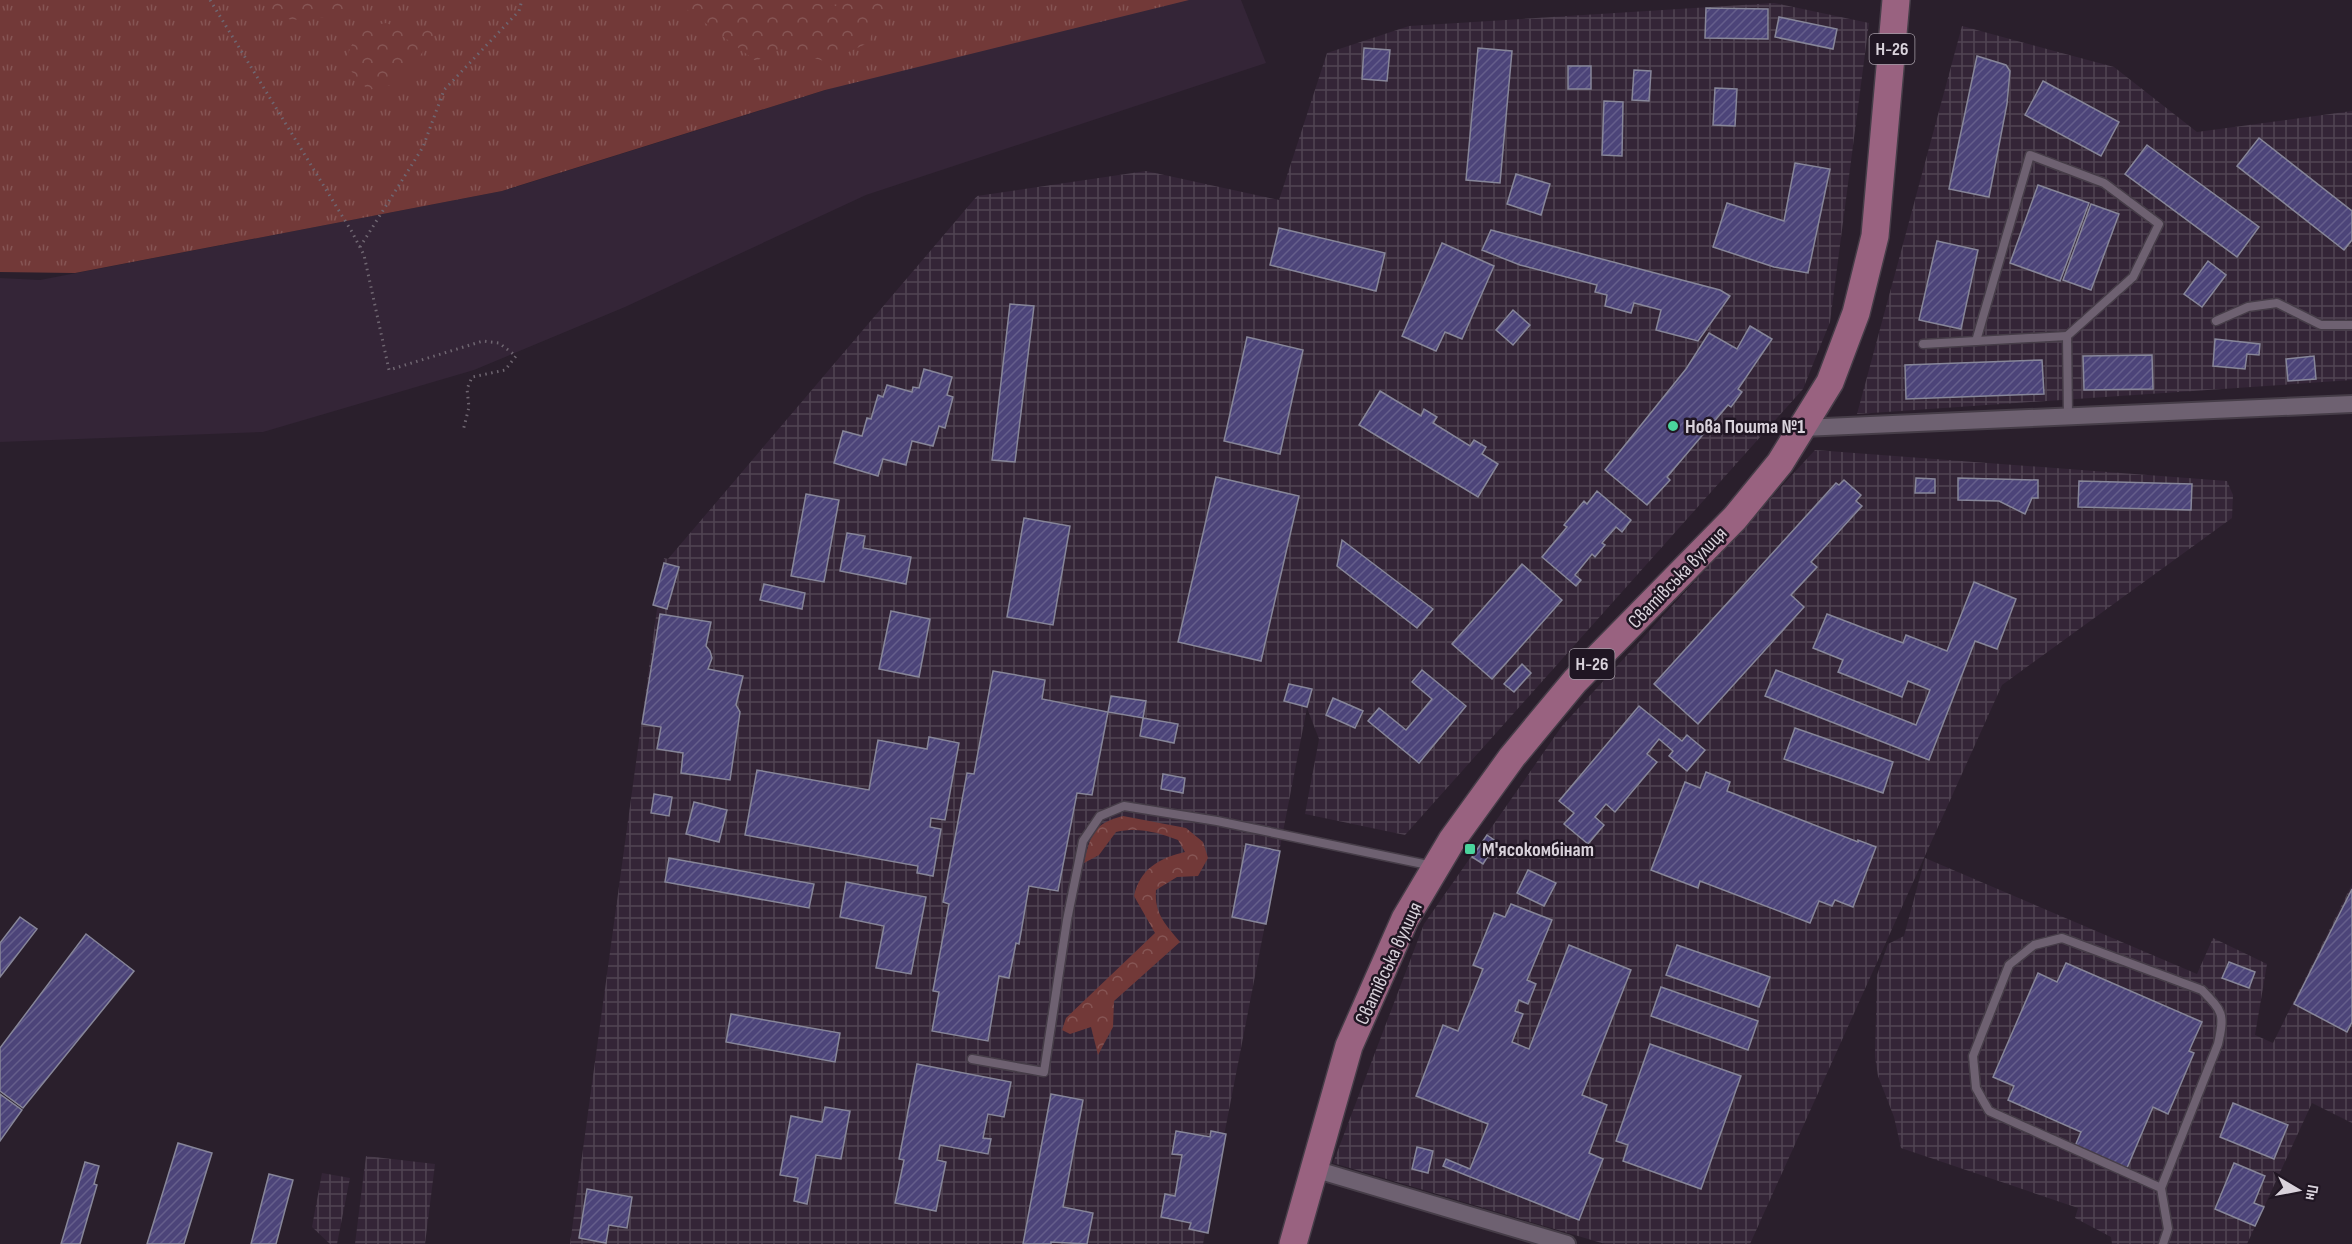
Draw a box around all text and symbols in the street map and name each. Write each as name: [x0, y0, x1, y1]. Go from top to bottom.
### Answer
road number: Н-26: [1870, 34, 1914, 64]
place label: Нова Пошта №1: [1685, 415, 1805, 439]
marker: Нова Пошта №1: [1666, 419, 1680, 433]
street label: Сватівська вулиця: [1623, 522, 1732, 634]
road number: Н-26: [1570, 649, 1614, 679]
place label: М'ясокомбінат: [1482, 838, 1594, 862]
marker: М'ясокомбінат: [1463, 842, 1477, 856]
street label: Сватівська вулиця: [1350, 898, 1428, 1028]
north arrow: [2268, 1160, 2328, 1220]
text: Пн: [2301, 1183, 2322, 1202]

